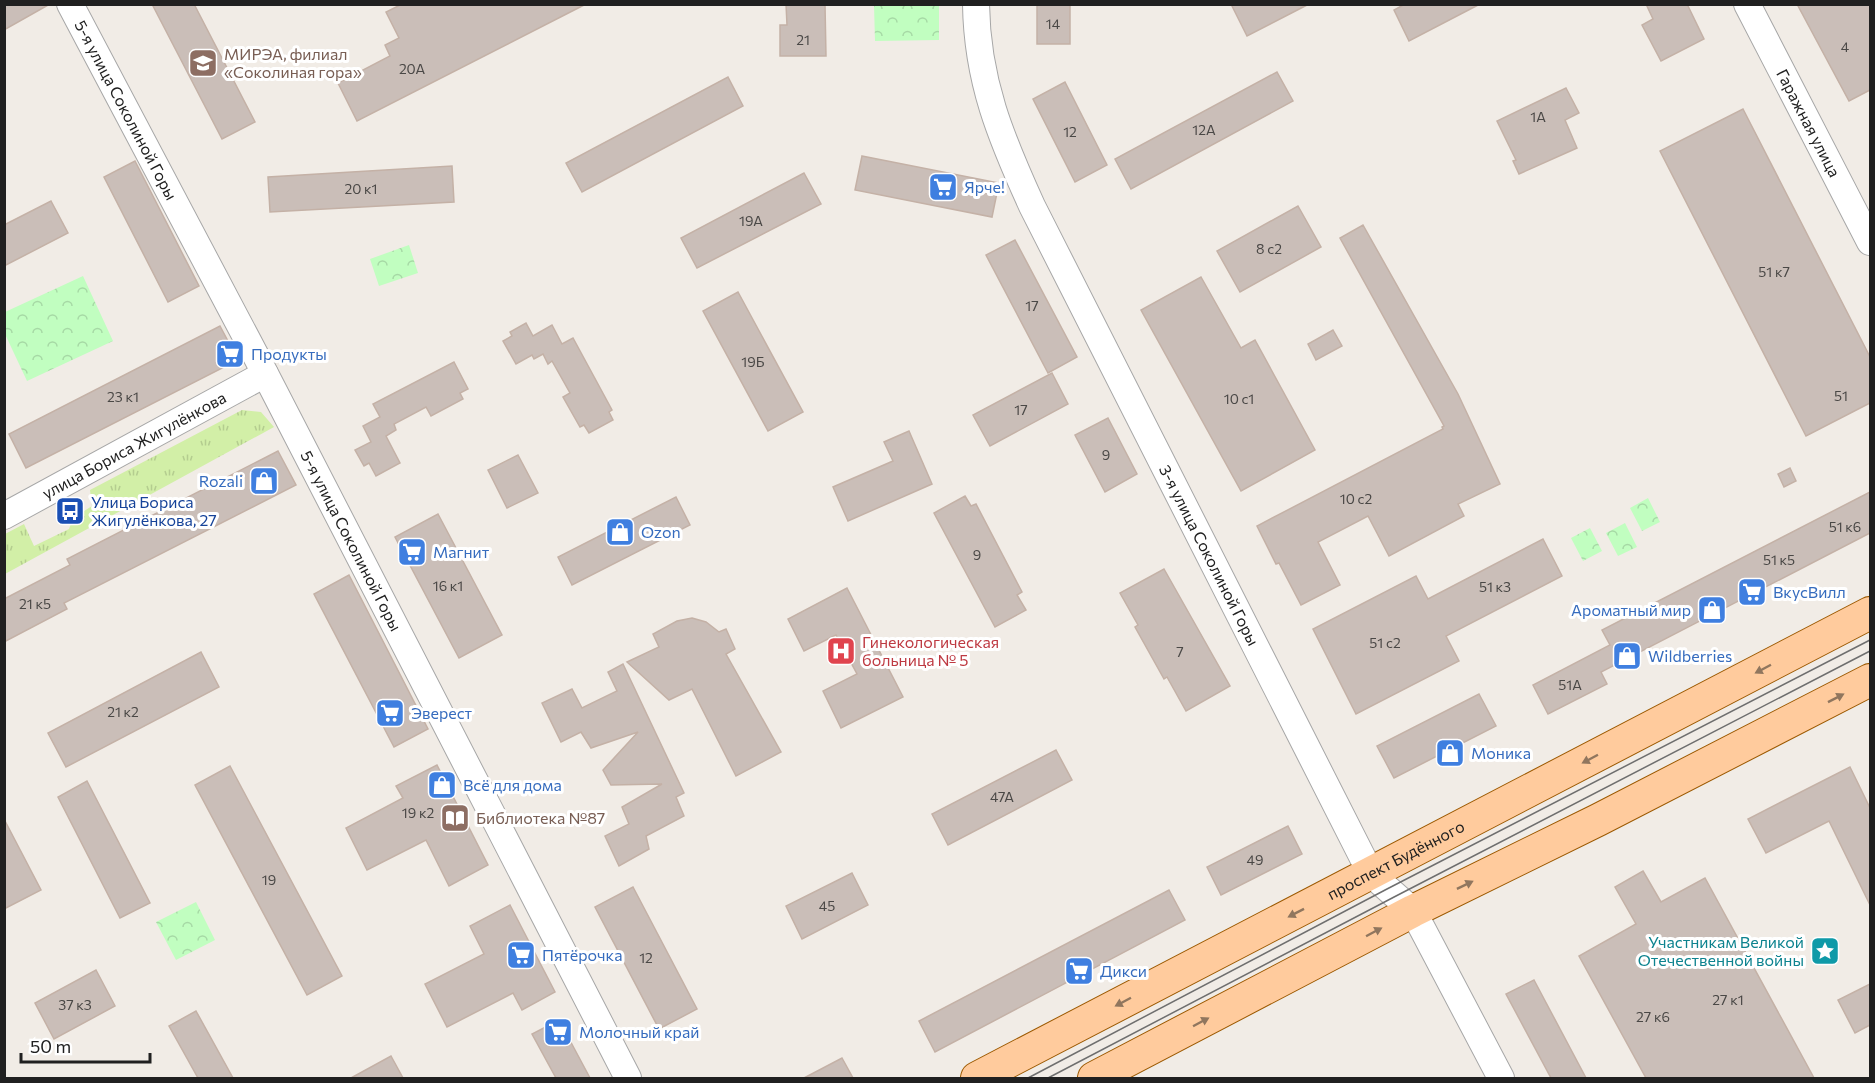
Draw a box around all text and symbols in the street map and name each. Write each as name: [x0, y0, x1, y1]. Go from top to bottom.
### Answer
house number: 14: [1046, 15, 1061, 32]
street label: 5-я улица Соколиной Горы: [71, 17, 182, 203]
house number: 21: [796, 31, 810, 48]
house number: 4: [1841, 38, 1850, 55]
place label: МИРЭА, филиал «Соколиная гора»: [224, 44, 362, 81]
school or university icon: МИРЭА, филиал «Соколиная гора»: [187, 47, 219, 79]
house number: 20А: [399, 60, 425, 77]
street label: Гаражная улица: [1773, 66, 1845, 180]
house number: 1А: [1530, 108, 1546, 125]
house number: 12А: [1192, 121, 1216, 138]
house number: 12: [1063, 123, 1077, 140]
supermarket icon: Ярче!: [927, 171, 959, 203]
place label: Ярче!: [964, 177, 1005, 196]
house number: 20 к1: [344, 180, 378, 197]
house number: 19А: [739, 212, 763, 229]
house number: 8 c2: [1256, 240, 1282, 257]
house number: 51 к7: [1758, 263, 1790, 280]
house number: 17: [1025, 297, 1039, 314]
supermarket icon: Продукты: [214, 338, 246, 370]
place label: Продукты: [251, 344, 327, 363]
house number: 19Б: [741, 353, 765, 370]
street label: улица Бориса Жигулёнкова: [39, 387, 229, 502]
house number: 51: [1834, 387, 1848, 404]
house number: 23 к1: [107, 388, 139, 405]
house number: 10 с1: [1224, 390, 1254, 407]
house number: 17: [1014, 401, 1028, 418]
house number: 9: [1102, 446, 1110, 463]
street label: 5-я улица Соколиной Горы: [297, 447, 406, 634]
street label: 3-я улица Соколиной Горы: [1156, 461, 1263, 649]
shop icon: Rozali: [248, 465, 280, 497]
place label: Rozali: [199, 471, 243, 490]
house number: 10 c2: [1340, 490, 1372, 507]
place label: Улица Бориса Жигулёнкова, 27: [91, 492, 217, 529]
bus stop icon: Улица Бориса Жигулёнкова, 27: [54, 495, 86, 527]
shop icon: Ozon: [604, 516, 636, 548]
house number: 51 к6: [1829, 518, 1861, 535]
place label: Ozon: [641, 522, 681, 541]
supermarket icon: Магнит: [396, 536, 428, 568]
place label: Магнит: [433, 542, 490, 561]
house number: 9: [973, 546, 981, 563]
house number: 51 к5: [1763, 551, 1795, 568]
supermarket icon: ВкусВилл: [1736, 576, 1768, 608]
house number: 16 к1: [433, 577, 463, 594]
house number: 51 к3: [1479, 578, 1511, 595]
place label: ВкусВилл: [1773, 582, 1846, 601]
shop icon: Ароматный мир: [1696, 594, 1728, 626]
house number: 21 к5: [19, 595, 51, 612]
place label: Ароматный мир: [1571, 600, 1691, 619]
place label: Гинекологическая больница № 5: [862, 632, 999, 669]
house number: 51 с2: [1369, 634, 1401, 651]
hospital icon: Гинекологическая больница № 5: [825, 635, 857, 667]
shop icon: Wildberries: [1611, 640, 1643, 672]
house number: 7: [1176, 643, 1184, 660]
place label: Wildberries: [1648, 646, 1732, 665]
one-way arrow: [1754, 664, 1771, 674]
house number: 51А: [1558, 676, 1582, 693]
one-way arrow: [1828, 693, 1845, 702]
supermarket icon: Эверест: [374, 697, 406, 729]
house number: 21 к2: [107, 703, 139, 720]
place label: Эверест: [411, 703, 473, 722]
shop icon: Моника: [1434, 737, 1466, 769]
place label: Моника: [1471, 743, 1531, 762]
one-way arrow: [1582, 754, 1599, 764]
shop icon: Всё для дома: [426, 769, 458, 801]
place label: Всё для дома: [463, 775, 562, 794]
house number: 47А: [990, 788, 1014, 805]
library icon: Библиотека №87: [439, 802, 471, 834]
house number: 19 к2: [402, 804, 434, 821]
place label: Библиотека №87: [476, 808, 605, 827]
street label: проспект Будённого: [1324, 816, 1467, 903]
house number: 49: [1247, 851, 1263, 868]
house number: 19: [262, 871, 276, 888]
one-way arrow: [1457, 881, 1474, 890]
house number: 45: [819, 897, 835, 914]
one-way arrow: [1288, 908, 1305, 917]
one-way arrow: [1365, 927, 1383, 937]
place label: Участникам Великой Отечественной войны: [1638, 932, 1804, 969]
place icon: Участникам Великой Отечественной войны: [1809, 935, 1841, 967]
supermarket icon: Пятёрочка: [505, 939, 537, 971]
place label: Пятёрочка: [542, 945, 622, 964]
house number: 12: [639, 949, 653, 966]
supermarket icon: Дикси: [1063, 955, 1095, 987]
place label: Дикси: [1100, 961, 1147, 980]
house number: 27 к1: [1712, 991, 1744, 1008]
house number: 37 к3: [58, 996, 92, 1013]
one-way arrow: [1114, 997, 1131, 1007]
house number: 27 к6: [1636, 1008, 1670, 1025]
supermarket icon: Молочный край: [542, 1016, 574, 1048]
one-way arrow: [1193, 1017, 1210, 1027]
place label: Молочный край: [579, 1022, 699, 1041]
scale bar: [21, 1026, 150, 1064]
text: 50 m: [30, 1035, 71, 1057]

